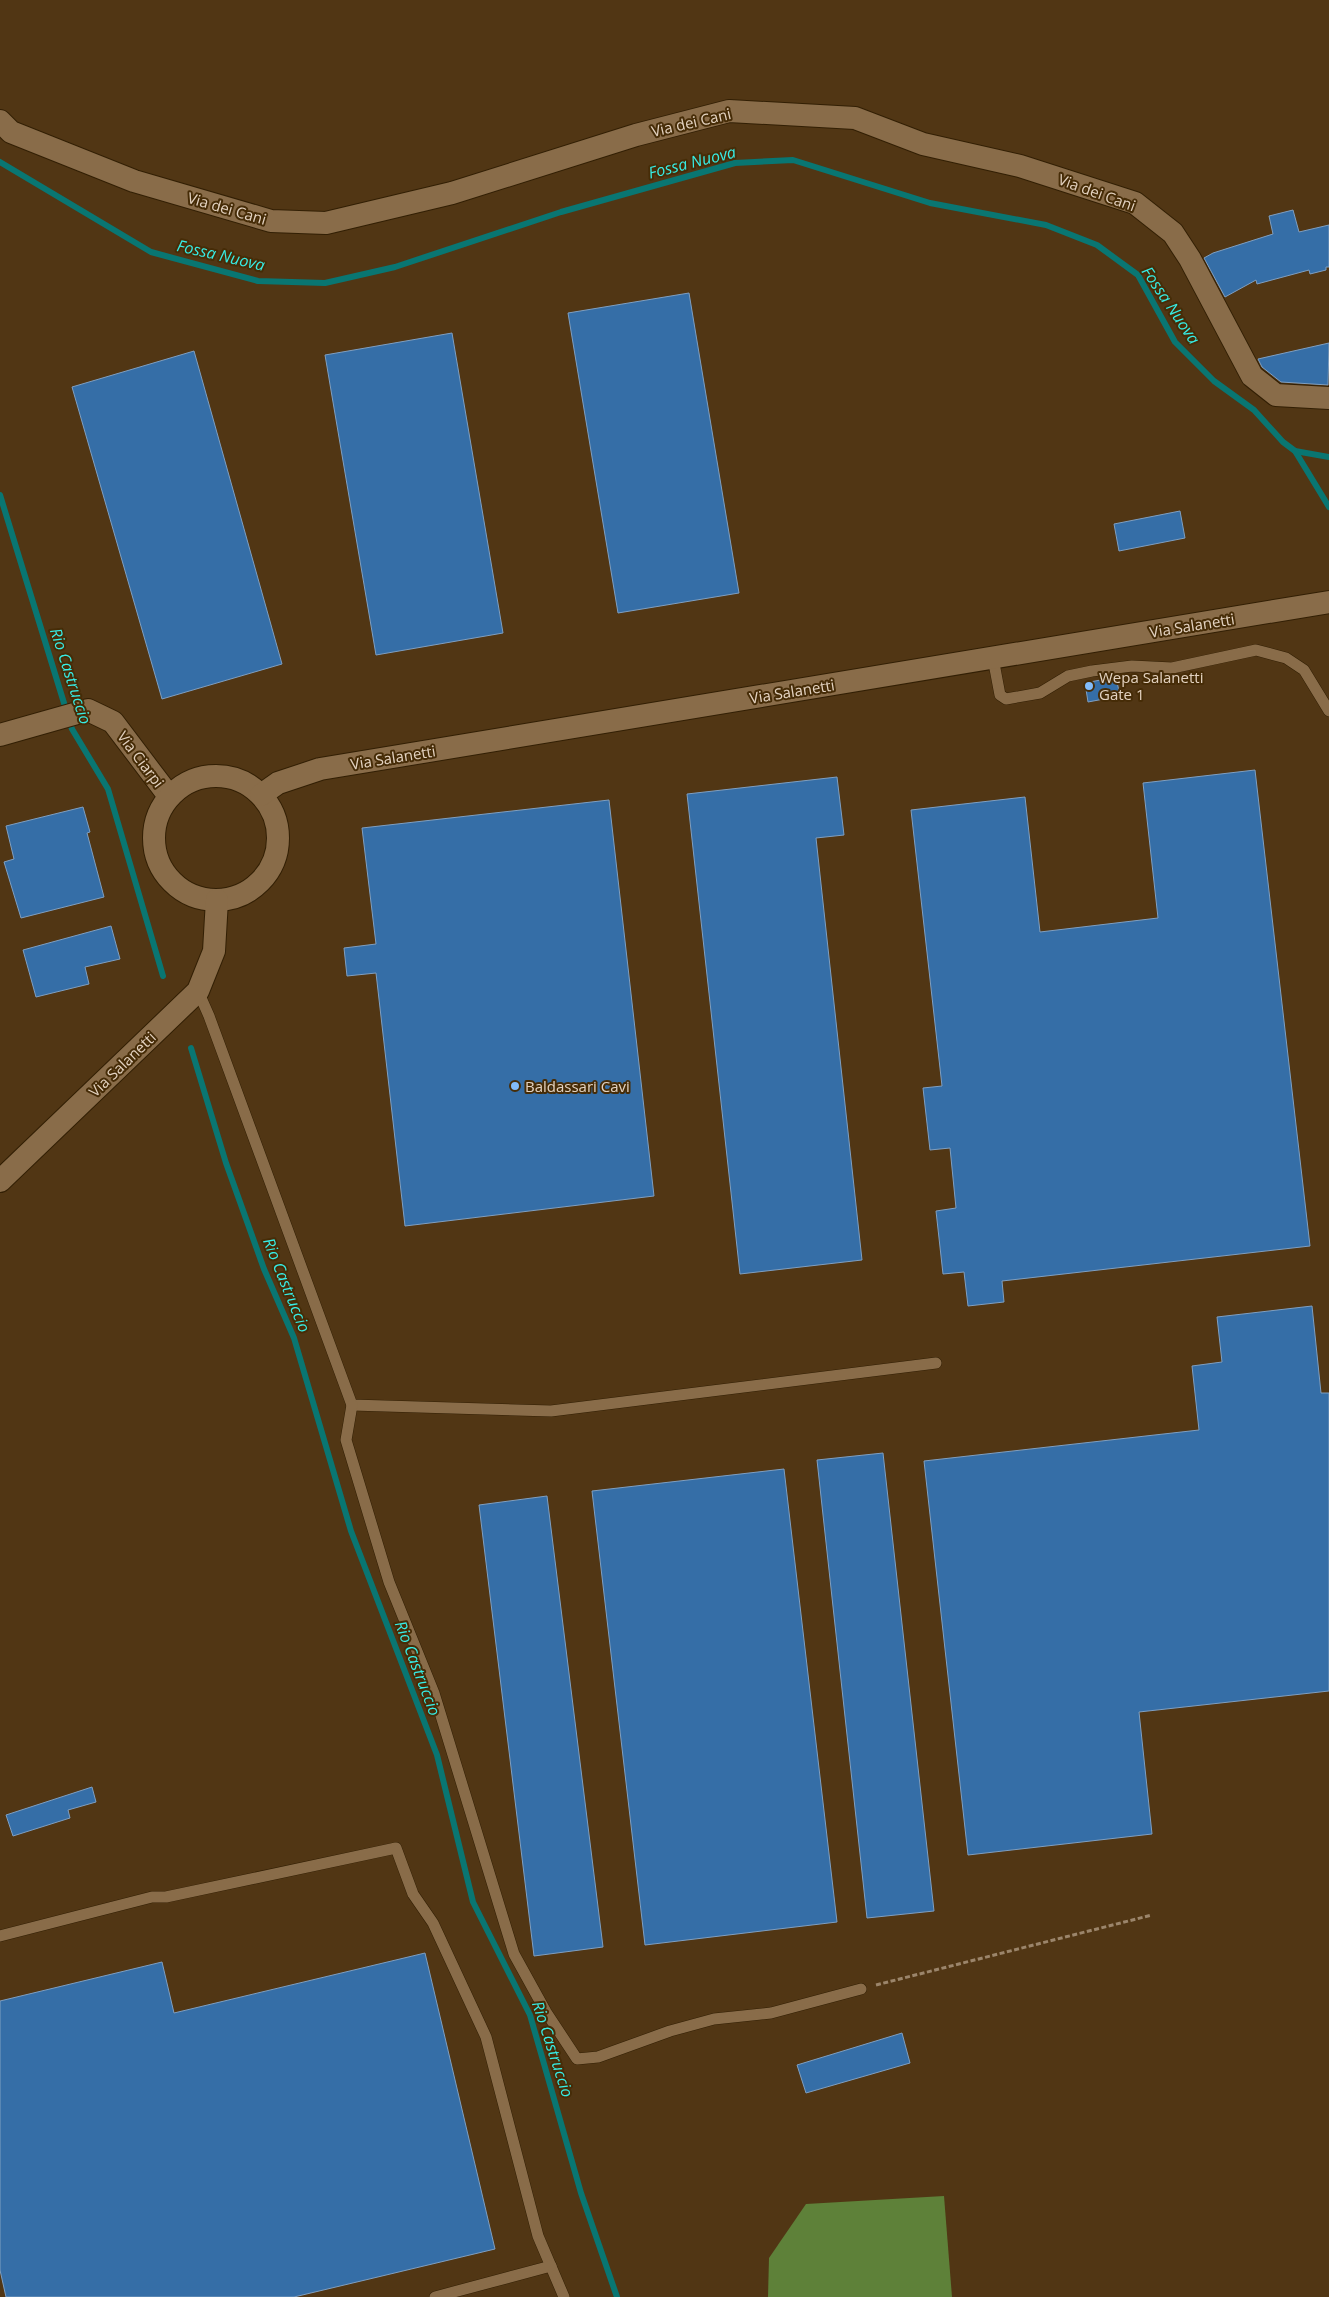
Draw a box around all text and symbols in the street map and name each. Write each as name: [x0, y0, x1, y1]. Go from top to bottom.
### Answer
street label: Via dei Cani: [649, 103, 733, 141]
water label: Fossa Nuova: [646, 140, 738, 184]
street label: Via dei Cani: [1056, 169, 1138, 215]
street label: Via dei Cani: [185, 187, 269, 229]
water label: Fossa Nuova: [175, 234, 267, 276]
water label: Fossa Nuova: [1137, 262, 1205, 348]
street label: Via Salanetti: [1148, 608, 1236, 642]
water label: Rio Castruccio: [45, 625, 97, 727]
place label: Wepa Salanetti Gate 1: [1099, 667, 1203, 704]
street label: Via Salanetti: [748, 674, 836, 708]
marker: Wepa Salanetti Gate 1: [1083, 680, 1095, 692]
street label: Via Ciarpi: [113, 727, 169, 791]
street label: Via Salanetti: [349, 740, 437, 774]
street label: Via Salanetti: [84, 1027, 160, 1101]
place label: Baldassari Cavi: [525, 1076, 630, 1096]
marker: Baldassari Cavi: [509, 1080, 521, 1092]
water label: Rio Castruccio: [258, 1234, 316, 1336]
water label: Rio Castruccio: [390, 1617, 446, 1719]
water label: Rio Castruccio: [527, 1998, 579, 2100]

